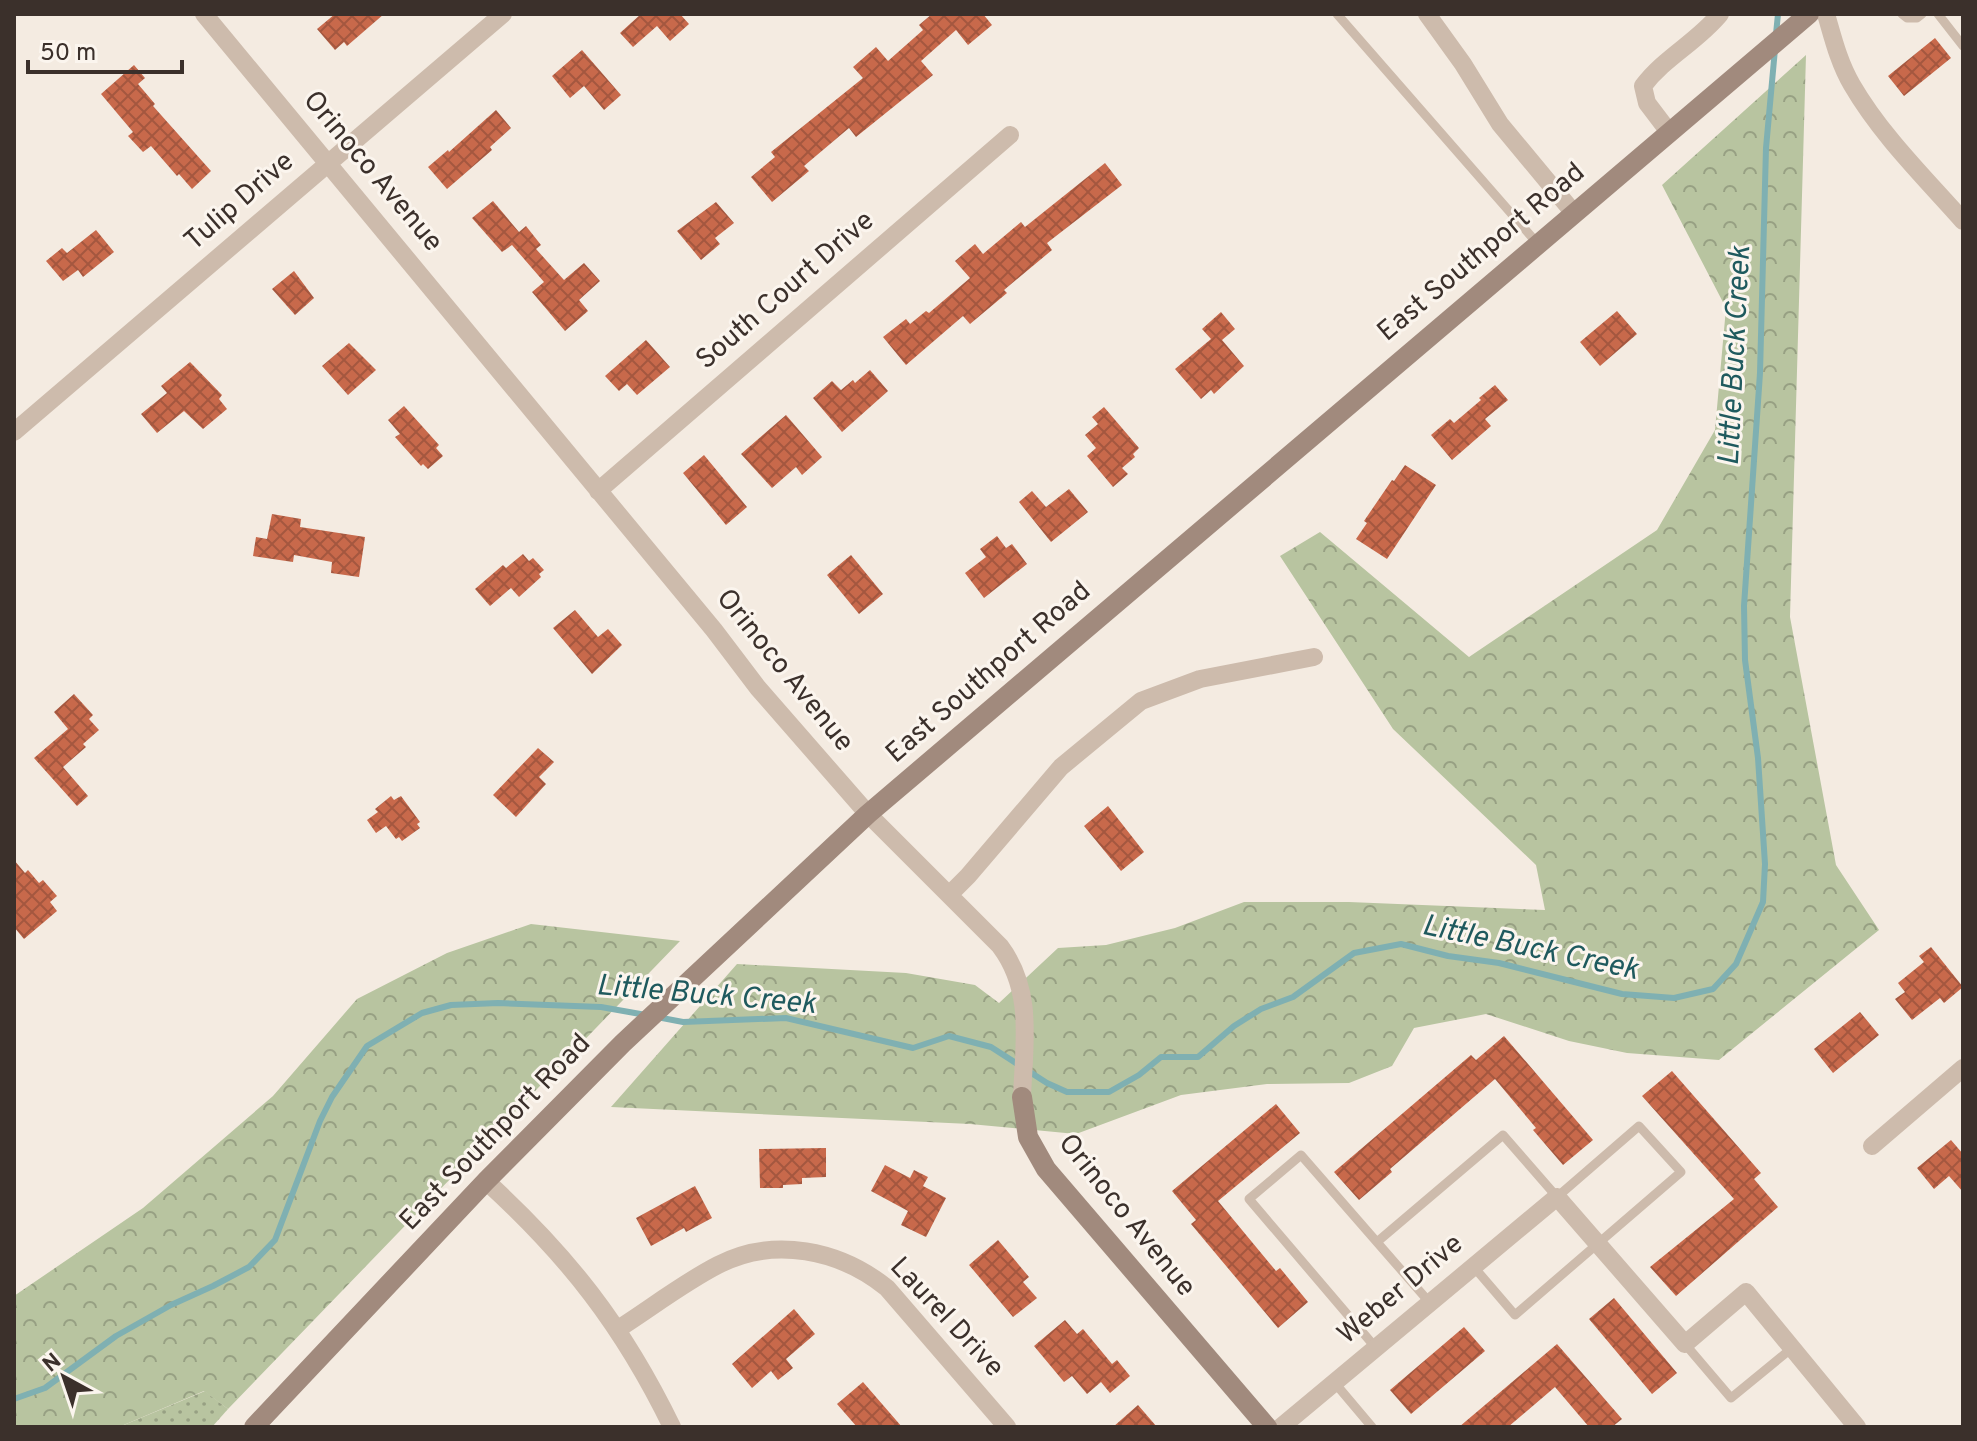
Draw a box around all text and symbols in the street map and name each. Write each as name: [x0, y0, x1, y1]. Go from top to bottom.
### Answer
scale bar: [28, 24, 182, 74]
text: 50 m: [40, 39, 96, 69]
street label: Orinoco Avenue: [294, 84, 450, 260]
street label: Tulip Drive: [178, 144, 302, 260]
street label: East Southport Road: [1371, 156, 1593, 350]
street label: South Court Drive: [689, 204, 883, 378]
water label: Little Buck Creek: [1712, 244, 1760, 467]
street label: East Southport Road: [879, 574, 1099, 772]
street label: Orinoco Avenue: [707, 582, 861, 760]
water label: Little Buck Creek: [1418, 908, 1642, 990]
water label: Little Buck Creek: [595, 968, 818, 1024]
street label: East Southport Road: [393, 1027, 599, 1239]
street label: Orinoco Avenue: [1049, 1127, 1203, 1305]
street label: Weber Drive: [1331, 1227, 1471, 1353]
street label: Laurel Drive: [881, 1250, 1011, 1386]
north arrow: [24, 1337, 104, 1417]
text: N: [38, 1348, 67, 1379]

